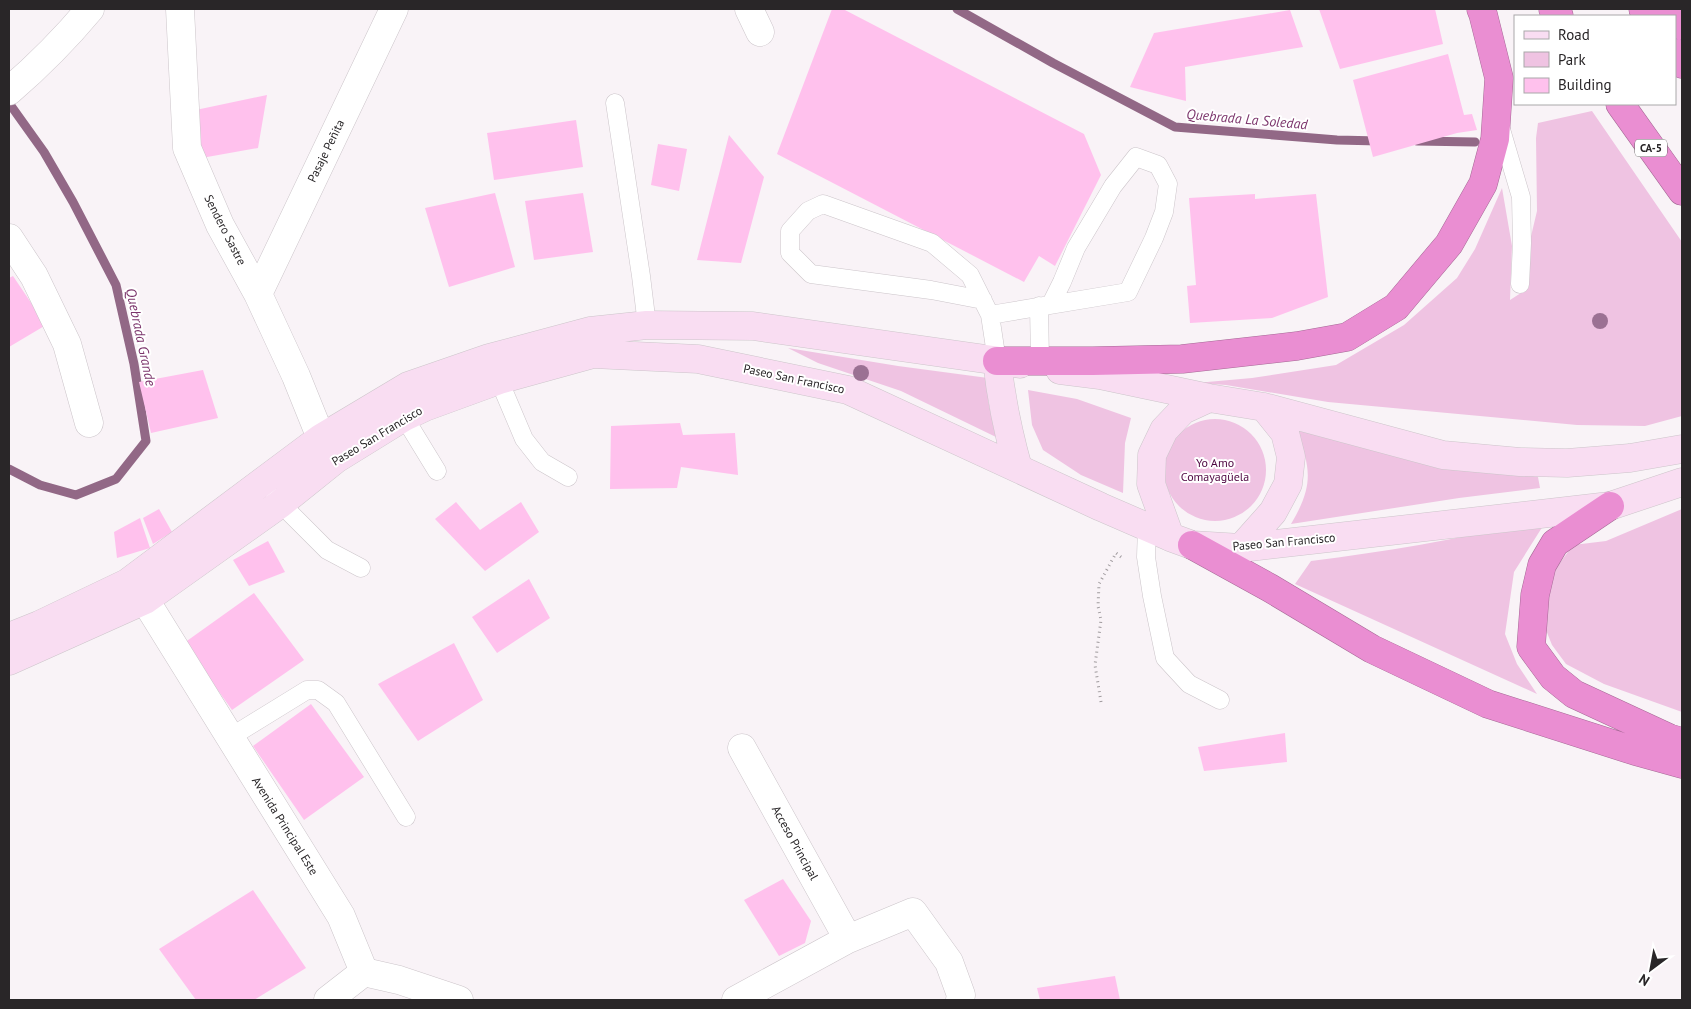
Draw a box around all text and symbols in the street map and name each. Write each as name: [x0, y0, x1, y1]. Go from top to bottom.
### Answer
legend: [1514, 15, 1676, 105]
text: Road: [1558, 25, 1590, 44]
text: Park: [1558, 50, 1586, 69]
text: Building: [1558, 75, 1612, 94]
water label: Quebrada La Soledad: [1186, 105, 1309, 133]
street label: Pasaje Peñita: [304, 117, 347, 185]
road number: CA-5: [1635, 140, 1667, 156]
street label: Sendero Sastre: [201, 192, 250, 267]
water label: Quebrada Grande: [122, 286, 160, 388]
street label: Paseo San Francisco: [742, 360, 846, 397]
street label: Paseo San Francisco: [329, 403, 425, 469]
park label: Yo Amo Comayagüela: [1181, 455, 1249, 484]
street label: Paseo San Francisco: [1232, 530, 1336, 553]
street label: Avenida Principal Este: [249, 774, 322, 878]
street label: Acceso Principal: [769, 803, 822, 883]
north arrow: [1626, 944, 1676, 994]
text: N: [1635, 970, 1653, 990]

